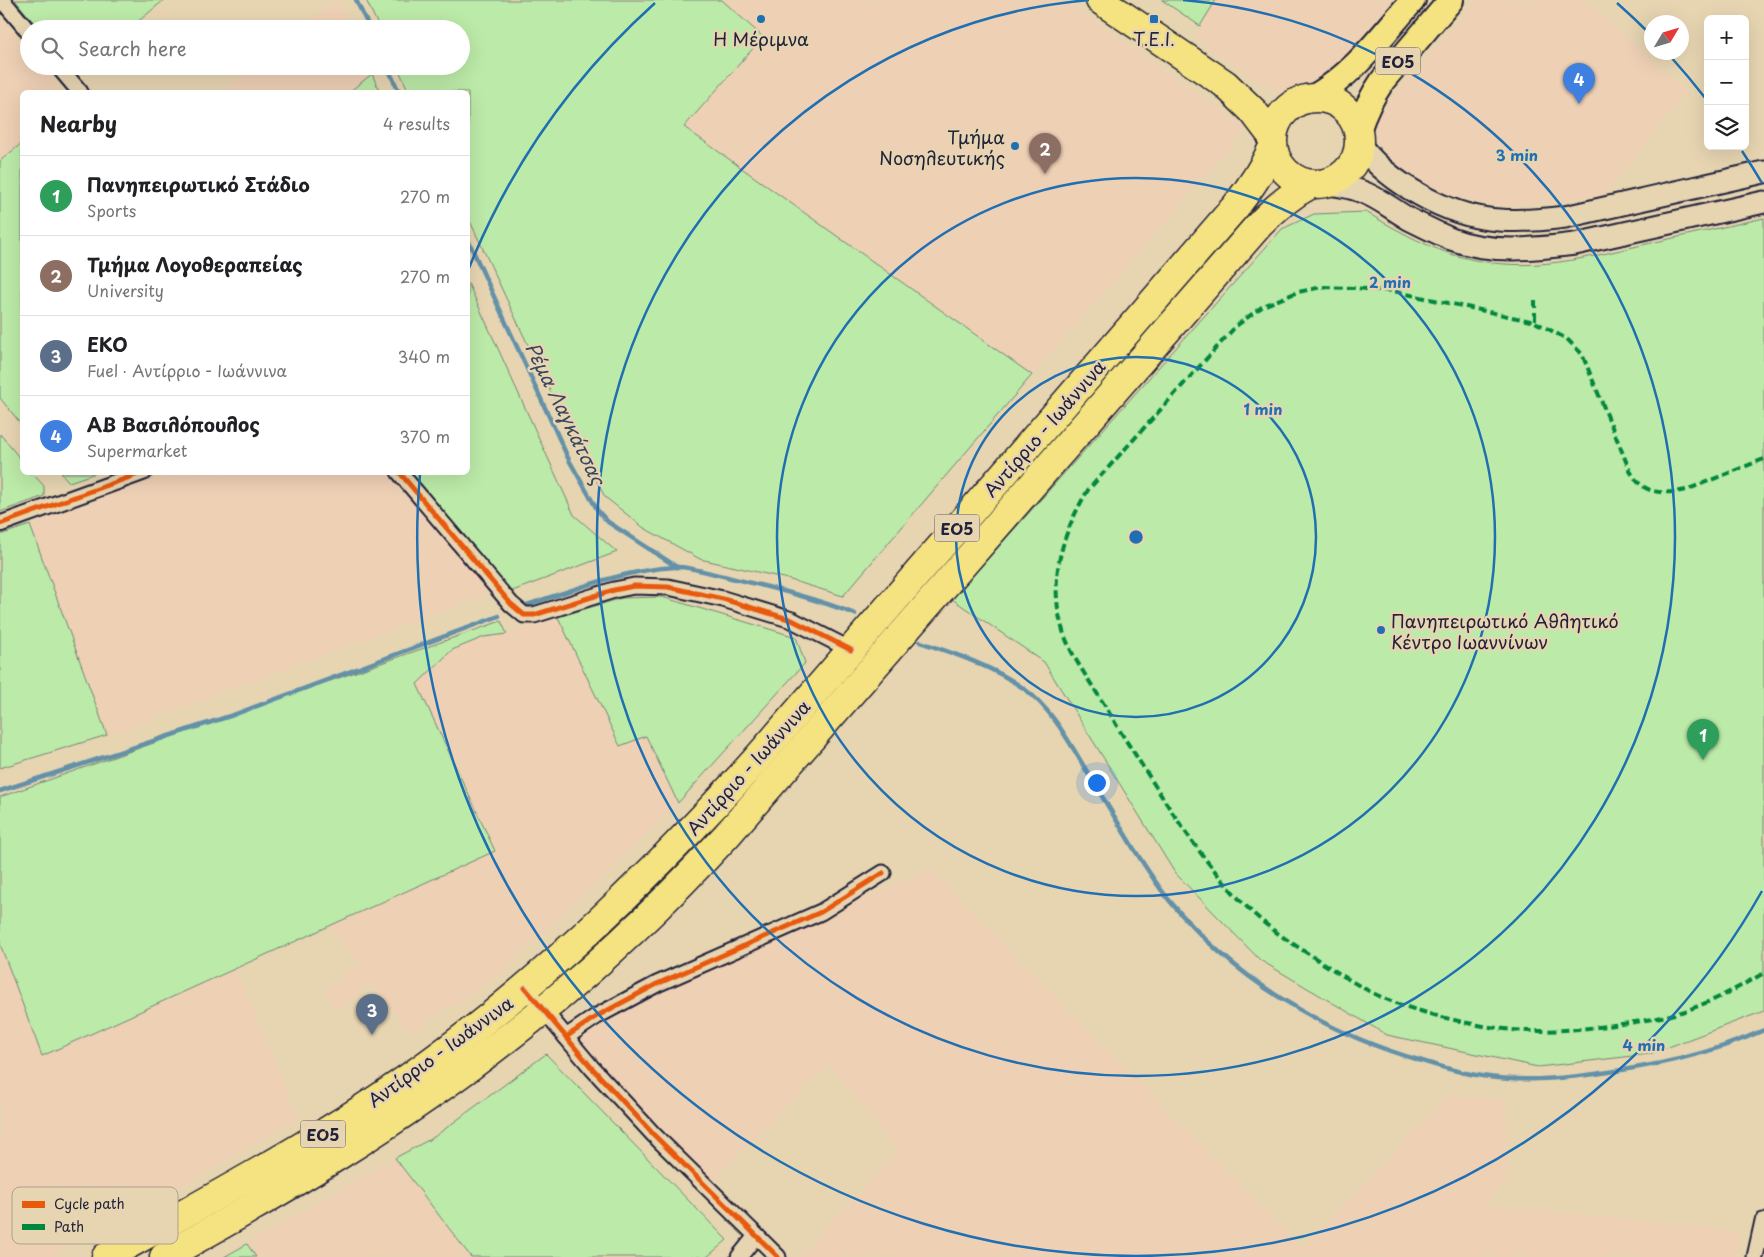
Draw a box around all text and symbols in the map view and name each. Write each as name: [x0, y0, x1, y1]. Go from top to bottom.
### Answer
marker: Η Μέριμνα: [755, 13, 767, 25]
marker: Τ.Ε.Ι.: [1148, 13, 1160, 25]
north arrow: [1644, 15, 1689, 60]
map controls: [1704, 15, 1749, 150]
button: +: [1704, 15, 1749, 60]
search box: [20, 20, 470, 75]
place label: Η Μέριμνα: [713, 25, 809, 52]
place label: Τ.Ε.Ι.: [1133, 25, 1175, 52]
icon: search: [38, 34, 66, 62]
text: Search here: [78, 34, 187, 62]
road number: ΕΟ5: [1376, 48, 1420, 74]
button: −: [1704, 60, 1749, 105]
pin: 4: [1563, 63, 1595, 104]
button: layers: [1704, 105, 1749, 150]
text: Nearby: [40, 107, 117, 139]
text: 4 results: [383, 111, 450, 135]
place label: Τμήμα Νοσηλευτικής: [879, 123, 1005, 171]
pin: 2: [1029, 133, 1061, 174]
marker: Τμήμα Νοσηλευτικής: [1009, 140, 1021, 152]
text: 3 min: [1496, 143, 1538, 166]
text: Πανηπειρωτικό Στάδιο: [87, 170, 310, 198]
text: 1: [52, 184, 60, 208]
text: 270 m: [400, 184, 450, 208]
text: Sports: [87, 198, 136, 222]
text: Τμήμα Λογοθεραπείας: [87, 250, 303, 278]
text: 2: [50, 264, 62, 288]
text: 270 m: [400, 264, 450, 288]
text: 2 min: [1369, 270, 1411, 293]
text: University: [87, 278, 164, 302]
text: EKO: [87, 330, 128, 358]
water label: Ρέμα Λαγκάτσας: [519, 337, 614, 491]
text: 3: [51, 344, 61, 368]
text: 340 m: [398, 344, 450, 368]
street label: Αντίρριο - Ιωάννινα: [977, 353, 1111, 503]
text: Fuel · Αντίρριο - Ιωάννινα: [87, 358, 287, 382]
text: 1 min: [1244, 397, 1282, 420]
text: ΑΒ Βασιλόπουλος: [87, 410, 260, 438]
text: 4: [51, 424, 61, 448]
text: 370 m: [400, 424, 450, 448]
text: Supermarket: [87, 438, 187, 462]
road number: ΕΟ5: [934, 514, 980, 542]
centre of rings: [1127, 528, 1145, 546]
place label: Πανηπειρωτικό Αθλητικό Κέντρο Ιωαννίνων: [1391, 607, 1619, 655]
marker: Πανηπειρωτικό Αθλητικό Κέντρο Ιωαννίνων: [1375, 624, 1387, 636]
street label: Αντίρριο - Ιωάννινα: [680, 693, 816, 841]
pin: 1: [1687, 719, 1719, 760]
your location: [1084, 770, 1110, 796]
street label: Αντίρριο - Ιωάννινα: [362, 989, 518, 1113]
pin: 3: [356, 994, 388, 1035]
text: 4 min: [1623, 1033, 1665, 1056]
road number: ΕΟ5: [300, 1120, 346, 1148]
legend: [12, 1187, 178, 1244]
text: Cycle path: [54, 1193, 125, 1214]
text: Path: [54, 1216, 84, 1237]

